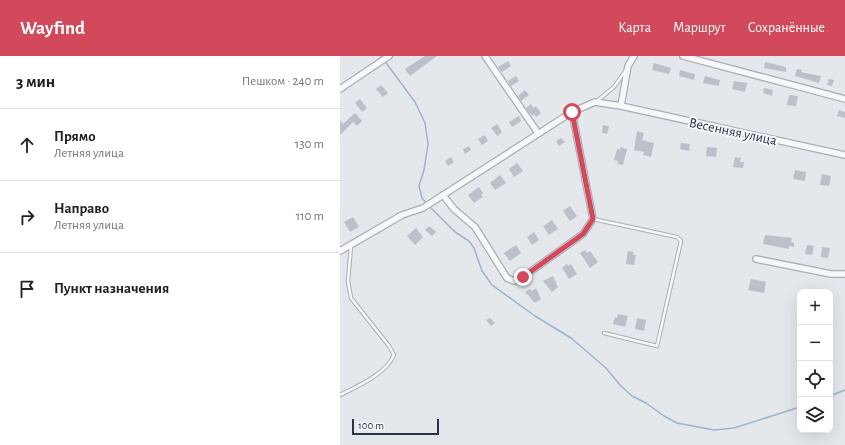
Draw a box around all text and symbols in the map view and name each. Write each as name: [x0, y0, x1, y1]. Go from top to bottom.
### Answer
text: Wayfind: [20, 19, 85, 38]
text: Карта: [618, 21, 651, 35]
text: Маршрут: [673, 21, 726, 35]
text: Сохранённые: [748, 21, 825, 35]
text: 3 мин: [16, 73, 55, 90]
text: Пешком · 240 m: [242, 75, 324, 88]
route start: [563, 103, 581, 121]
street label: Весенняя улица: [688, 116, 779, 148]
text: Прямо: [54, 129, 96, 144]
icon: ahead: [16, 134, 38, 156]
text: 130 m: [295, 138, 324, 151]
text: Летняя улица: [54, 147, 124, 160]
text: Направо: [54, 201, 109, 216]
icon: right: [16, 206, 38, 228]
text: 110 m: [296, 210, 324, 223]
text: Летняя улица: [54, 219, 124, 232]
route end: [514, 268, 532, 286]
icon: arrive: [16, 278, 38, 300]
text: Пункт назначения: [54, 281, 169, 296]
map controls: [797, 289, 833, 433]
button: +: [797, 289, 833, 325]
button: −: [797, 325, 833, 361]
button: locate: [797, 361, 833, 397]
button: layers: [797, 397, 833, 433]
scale bar: [352, 417, 439, 436]
text: 100 m: [358, 420, 384, 431]

